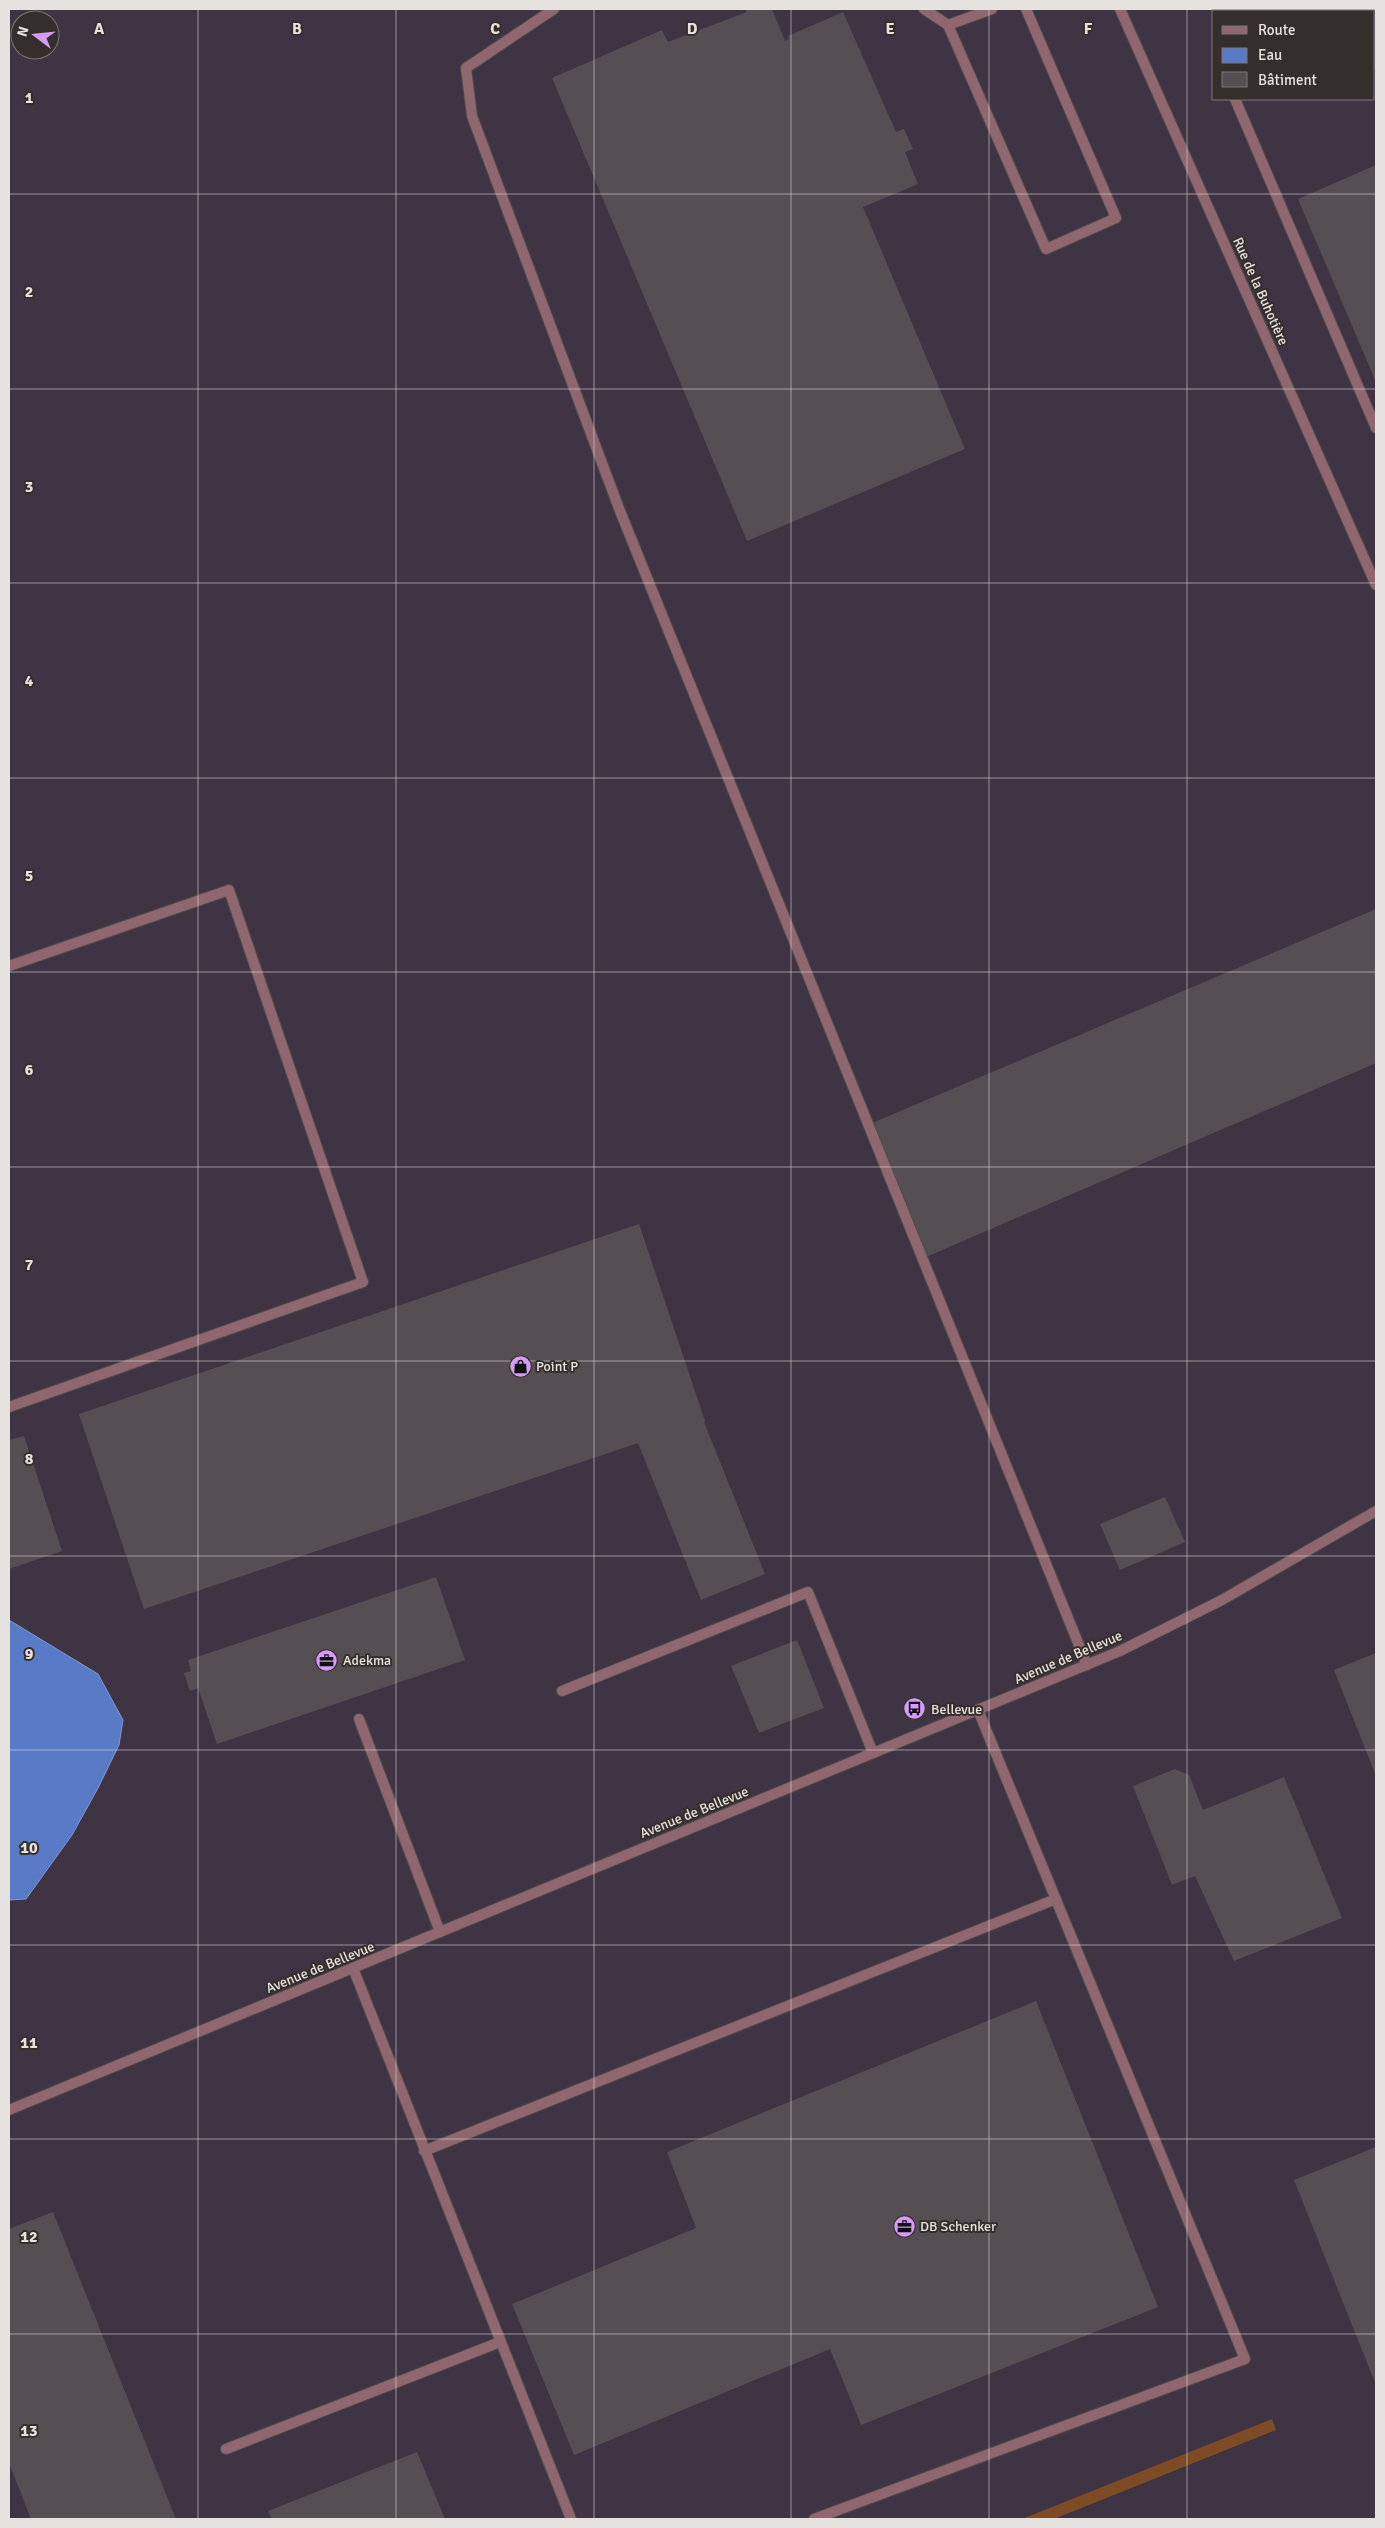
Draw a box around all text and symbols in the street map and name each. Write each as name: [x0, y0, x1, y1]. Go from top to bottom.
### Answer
north arrow: [10, 10, 60, 60]
legend: [1212, 10, 1375, 100]
text: A: [94, 19, 105, 39]
text: B: [292, 19, 302, 39]
text: C: [490, 19, 500, 39]
text: D: [687, 19, 698, 39]
text: E: [885, 19, 895, 39]
text: F: [1084, 19, 1093, 39]
text: Route: [1258, 21, 1295, 39]
text: N: [13, 25, 32, 39]
text: Eau: [1258, 46, 1282, 64]
text: Bâtiment: [1258, 71, 1317, 89]
text: 1: [25, 88, 34, 108]
street label: Rue de la Buhotière: [1229, 235, 1292, 348]
text: 2: [25, 282, 33, 302]
text: 3: [25, 477, 33, 497]
text: 4: [25, 671, 34, 691]
text: 5: [25, 866, 33, 886]
text: 6: [25, 1060, 34, 1080]
text: 7: [25, 1255, 34, 1275]
shop icon: Point P: [508, 1354, 532, 1378]
place label: Point P: [536, 1358, 578, 1375]
text: 8: [25, 1449, 34, 1469]
street label: Avenue de Bellevue: [1012, 1627, 1125, 1688]
text: 9: [25, 1644, 34, 1664]
office icon: Adekma: [315, 1648, 339, 1672]
place label: Adekma: [343, 1652, 391, 1669]
bus stop icon: Bellevue: [903, 1697, 927, 1721]
place label: Bellevue: [931, 1701, 982, 1718]
street label: Avenue de Bellevue: [637, 1783, 751, 1842]
text: 10: [20, 1838, 38, 1858]
street label: Avenue de Bellevue: [263, 1938, 377, 1997]
text: 11: [20, 2033, 38, 2053]
office icon: DB Schenker: [892, 2214, 916, 2238]
place label: DB Schenker: [920, 2218, 997, 2235]
text: 12: [20, 2227, 38, 2247]
text: 13: [20, 2421, 38, 2441]

